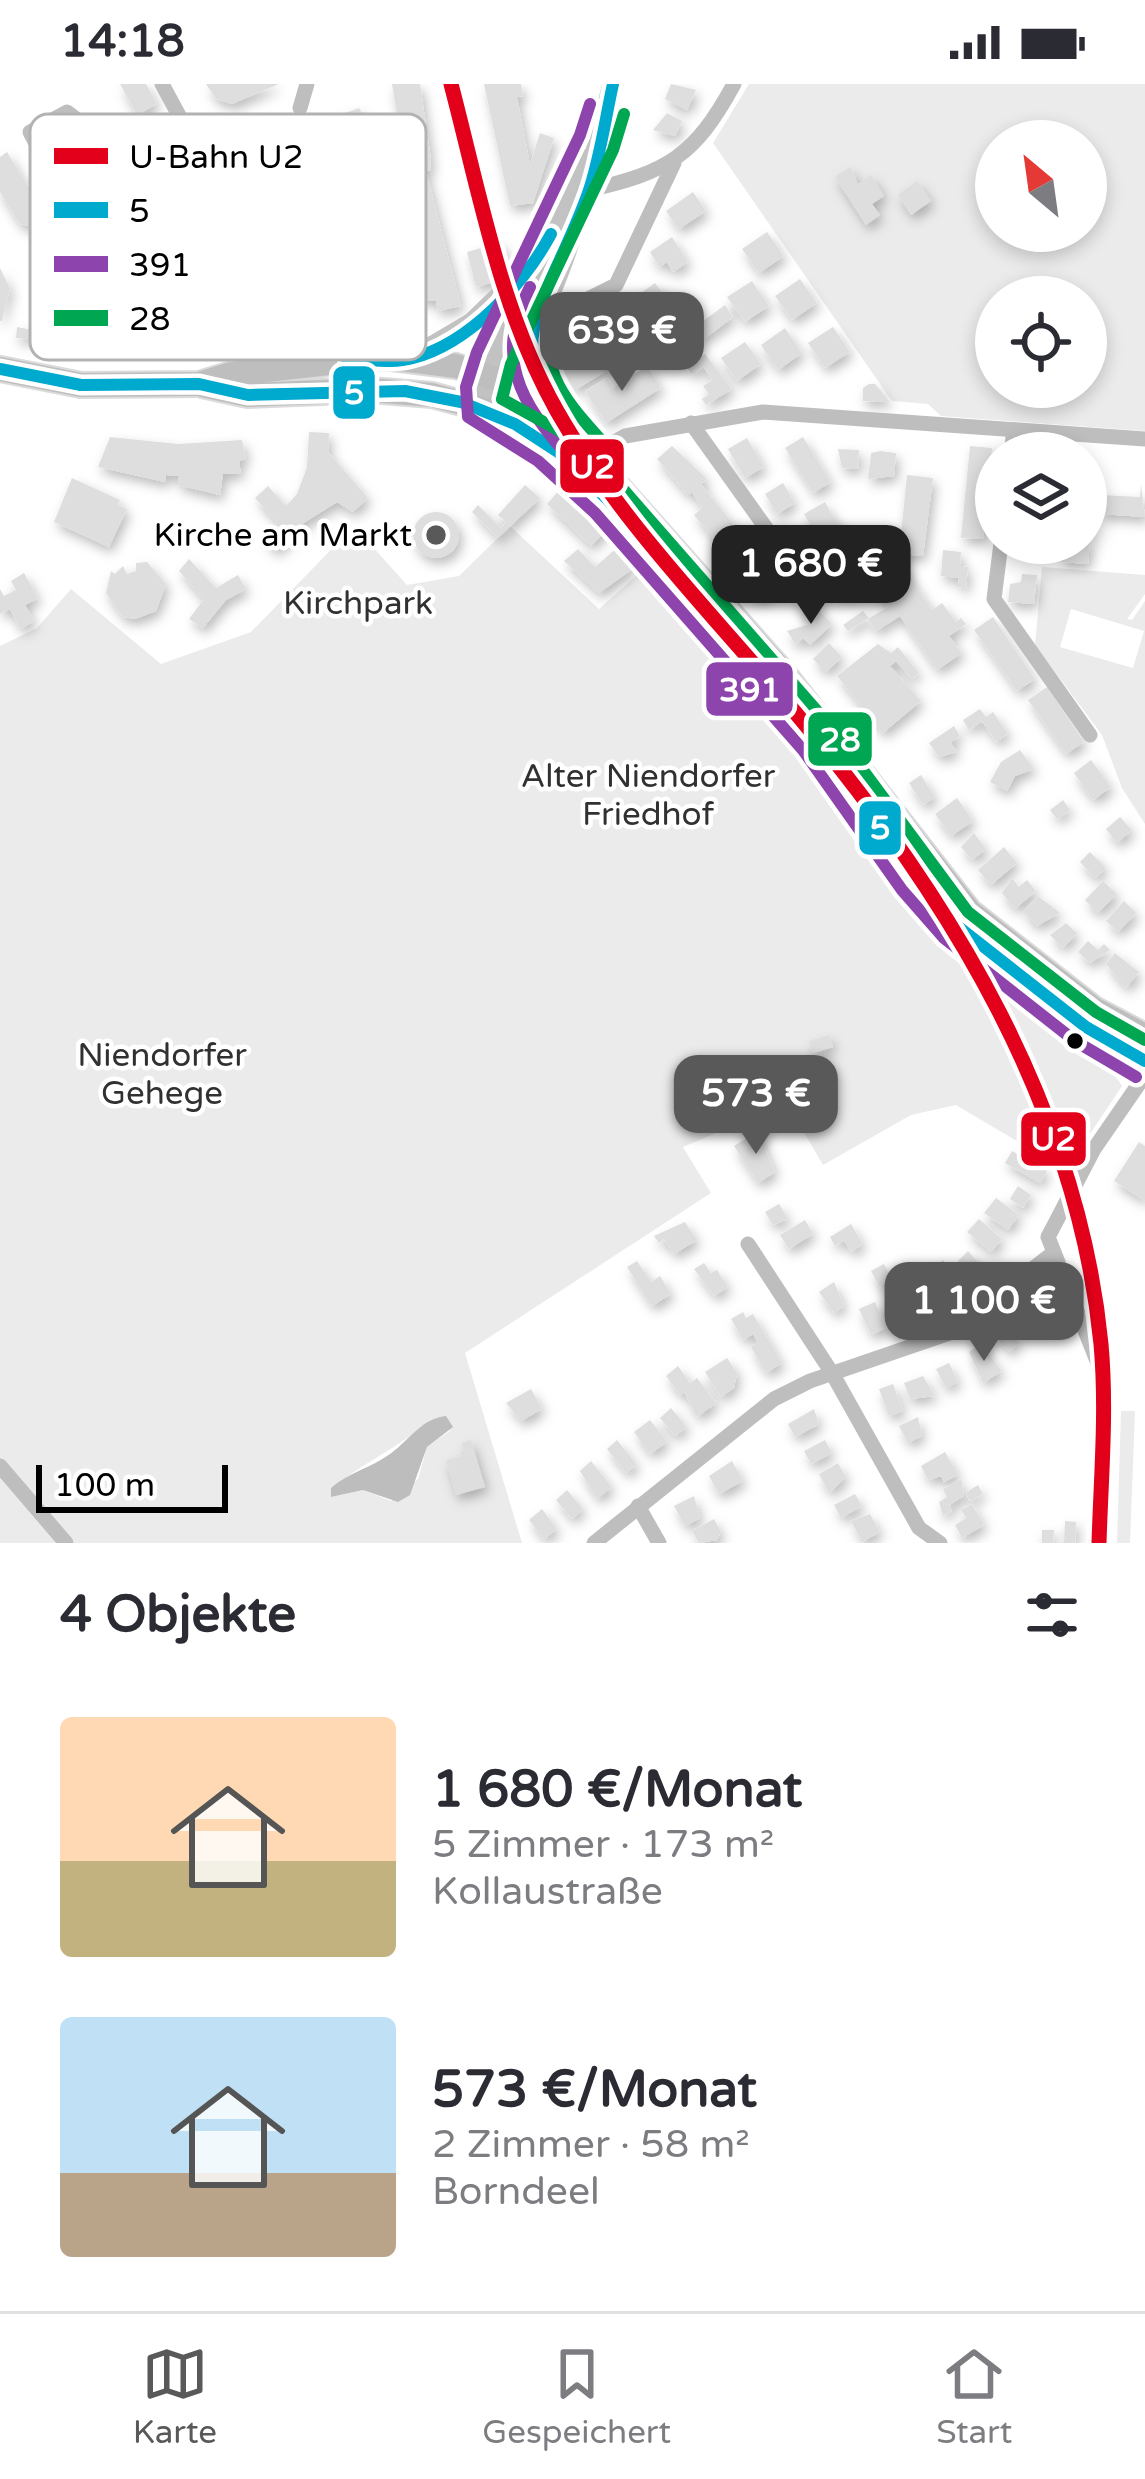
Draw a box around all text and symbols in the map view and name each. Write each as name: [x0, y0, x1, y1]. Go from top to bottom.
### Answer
text: 14:18: [60, 15, 185, 69]
legend: [30, 114, 426, 360]
north arrow: [975, 120, 1107, 252]
map controls: [975, 120, 1107, 564]
text: U-Bahn U2: [129, 138, 303, 177]
text: 5: [129, 192, 150, 231]
text: 391: [129, 246, 191, 285]
button: locate: [975, 276, 1107, 408]
pin: 639 €: [538, 292, 706, 394]
text: 28: [129, 300, 170, 339]
text: 639 €: [567, 307, 677, 354]
line badge: 5: [331, 364, 377, 421]
text: 5: [344, 374, 364, 413]
button: layers: [975, 432, 1107, 564]
line badge: U2: [558, 437, 626, 495]
text: U2: [569, 448, 615, 487]
place label: Kirche am Markt: [154, 516, 412, 555]
marker: Kirche am Markt: [423, 522, 449, 548]
pin: 1 680 €: [700, 525, 922, 627]
text: 1 680 €: [739, 540, 883, 587]
park label: Kirchpark: [283, 584, 433, 623]
line badge: 391: [704, 660, 795, 718]
text: 391: [719, 671, 781, 710]
line badge: 28: [806, 710, 874, 768]
text: 28: [819, 721, 861, 760]
park label: Alter Niendorfer Friedhof: [521, 757, 776, 834]
line badge: 5: [857, 799, 903, 857]
text: 5: [870, 809, 890, 848]
unlabelled marker: [1064, 1030, 1086, 1052]
park label: Niendorfer Gehege: [77, 1036, 247, 1113]
pin: 573 €: [672, 1055, 840, 1157]
text: 573 €: [701, 1070, 811, 1117]
line badge: U2: [1019, 1110, 1088, 1168]
text: U2: [1030, 1120, 1076, 1159]
pin: 1 100 €: [873, 1262, 1095, 1364]
text: 1 100 €: [912, 1277, 1056, 1324]
scale bar: [36, 1459, 228, 1512]
text: 100 m: [54, 1466, 155, 1505]
icon: filters: [1019, 1582, 1085, 1648]
text: 4 Objekte: [60, 1584, 296, 1646]
text: 1 680 €/Monat: [432, 1759, 802, 1821]
icon: home: [156, 1765, 300, 1909]
text: 5 Zimmer · 173 m²: [432, 1821, 774, 1868]
text: Kollaustraße: [432, 1868, 663, 1915]
text: 573 €/Monat: [432, 2059, 757, 2121]
icon: home: [156, 2065, 300, 2209]
text: 2 Zimmer · 58 m²: [432, 2121, 750, 2168]
text: Borndeel: [432, 2168, 600, 2215]
tab: Karte: [133, 2341, 217, 2452]
tab: Gespeichert: [482, 2341, 671, 2452]
tab: Start: [936, 2341, 1012, 2452]

